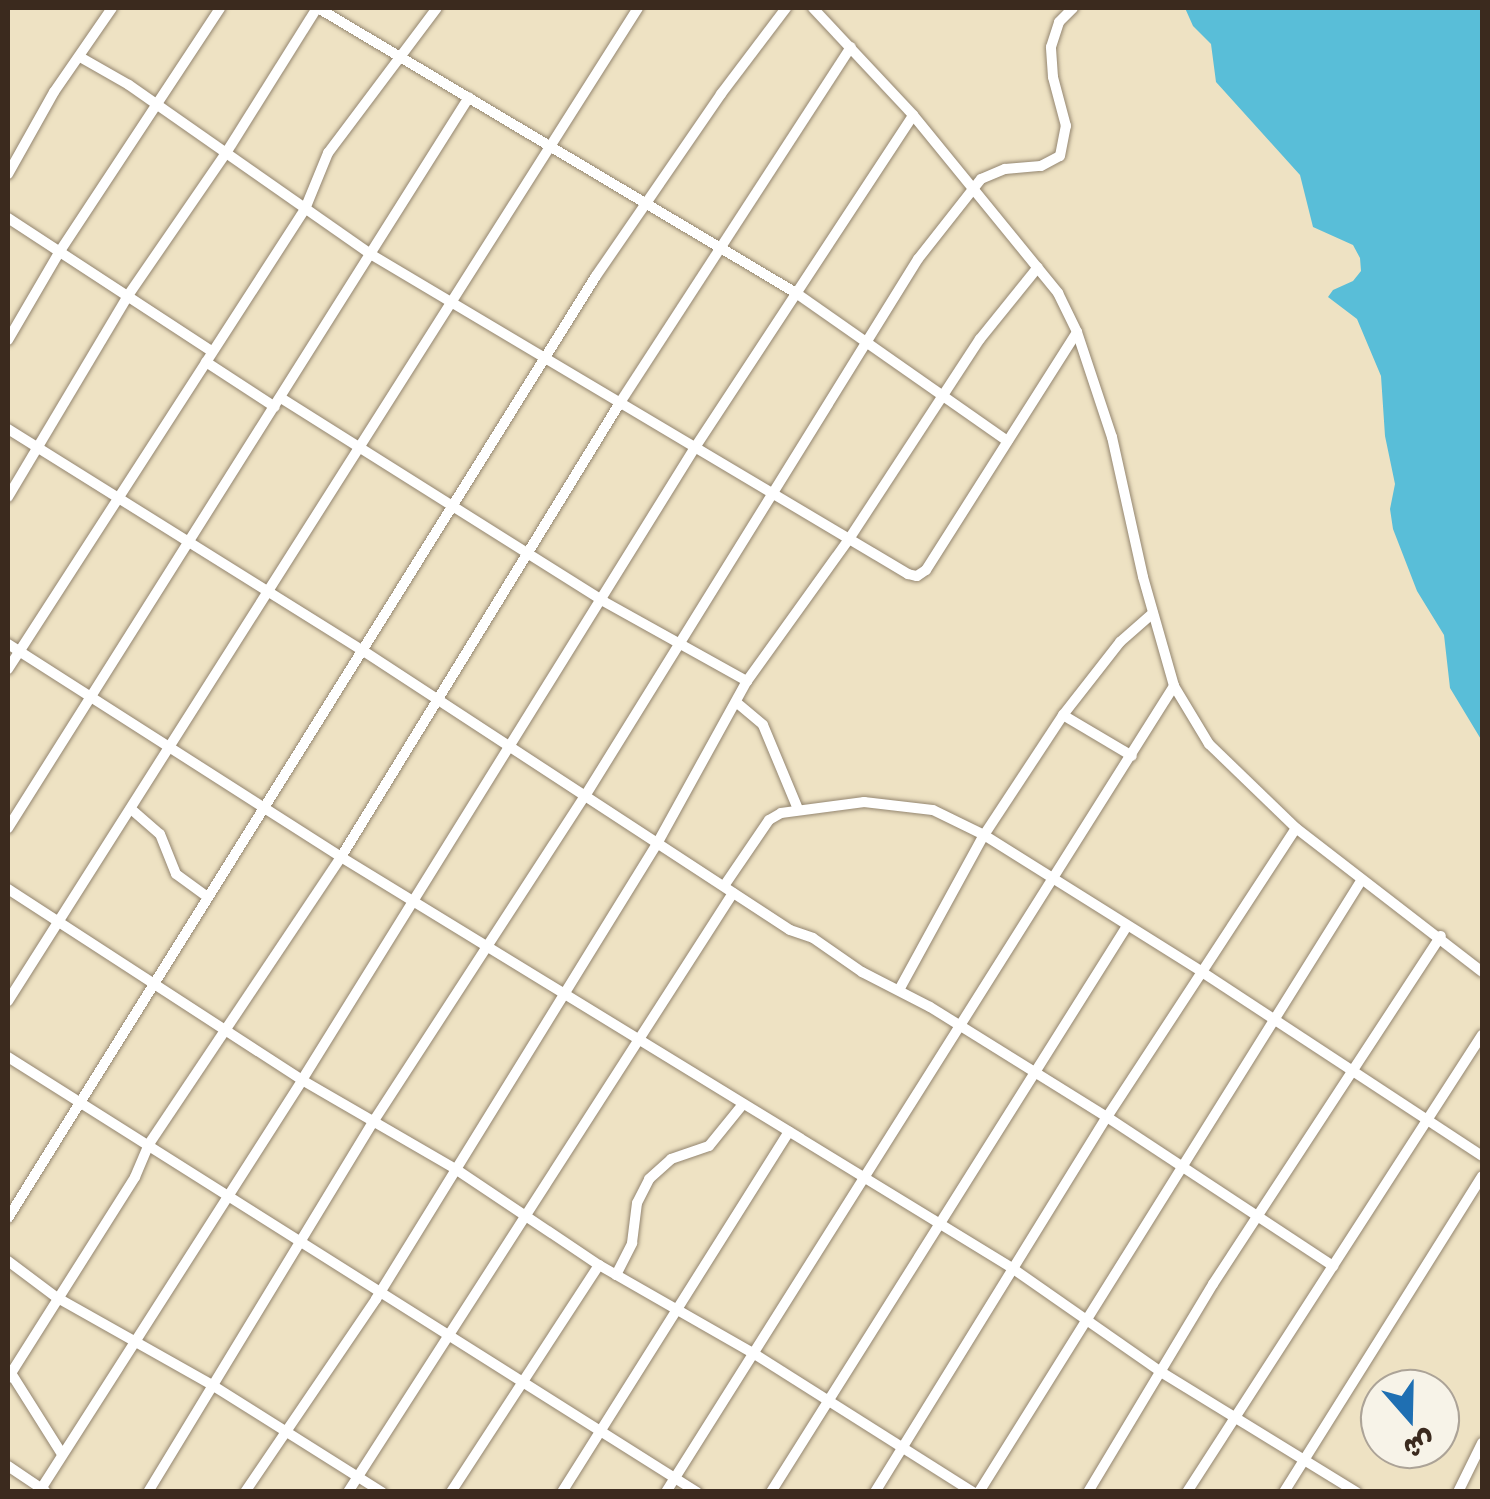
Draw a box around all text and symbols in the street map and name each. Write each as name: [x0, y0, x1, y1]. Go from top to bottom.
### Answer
north arrow: [1360, 1369, 1460, 1469]
text: ش: [1399, 1423, 1440, 1467]

